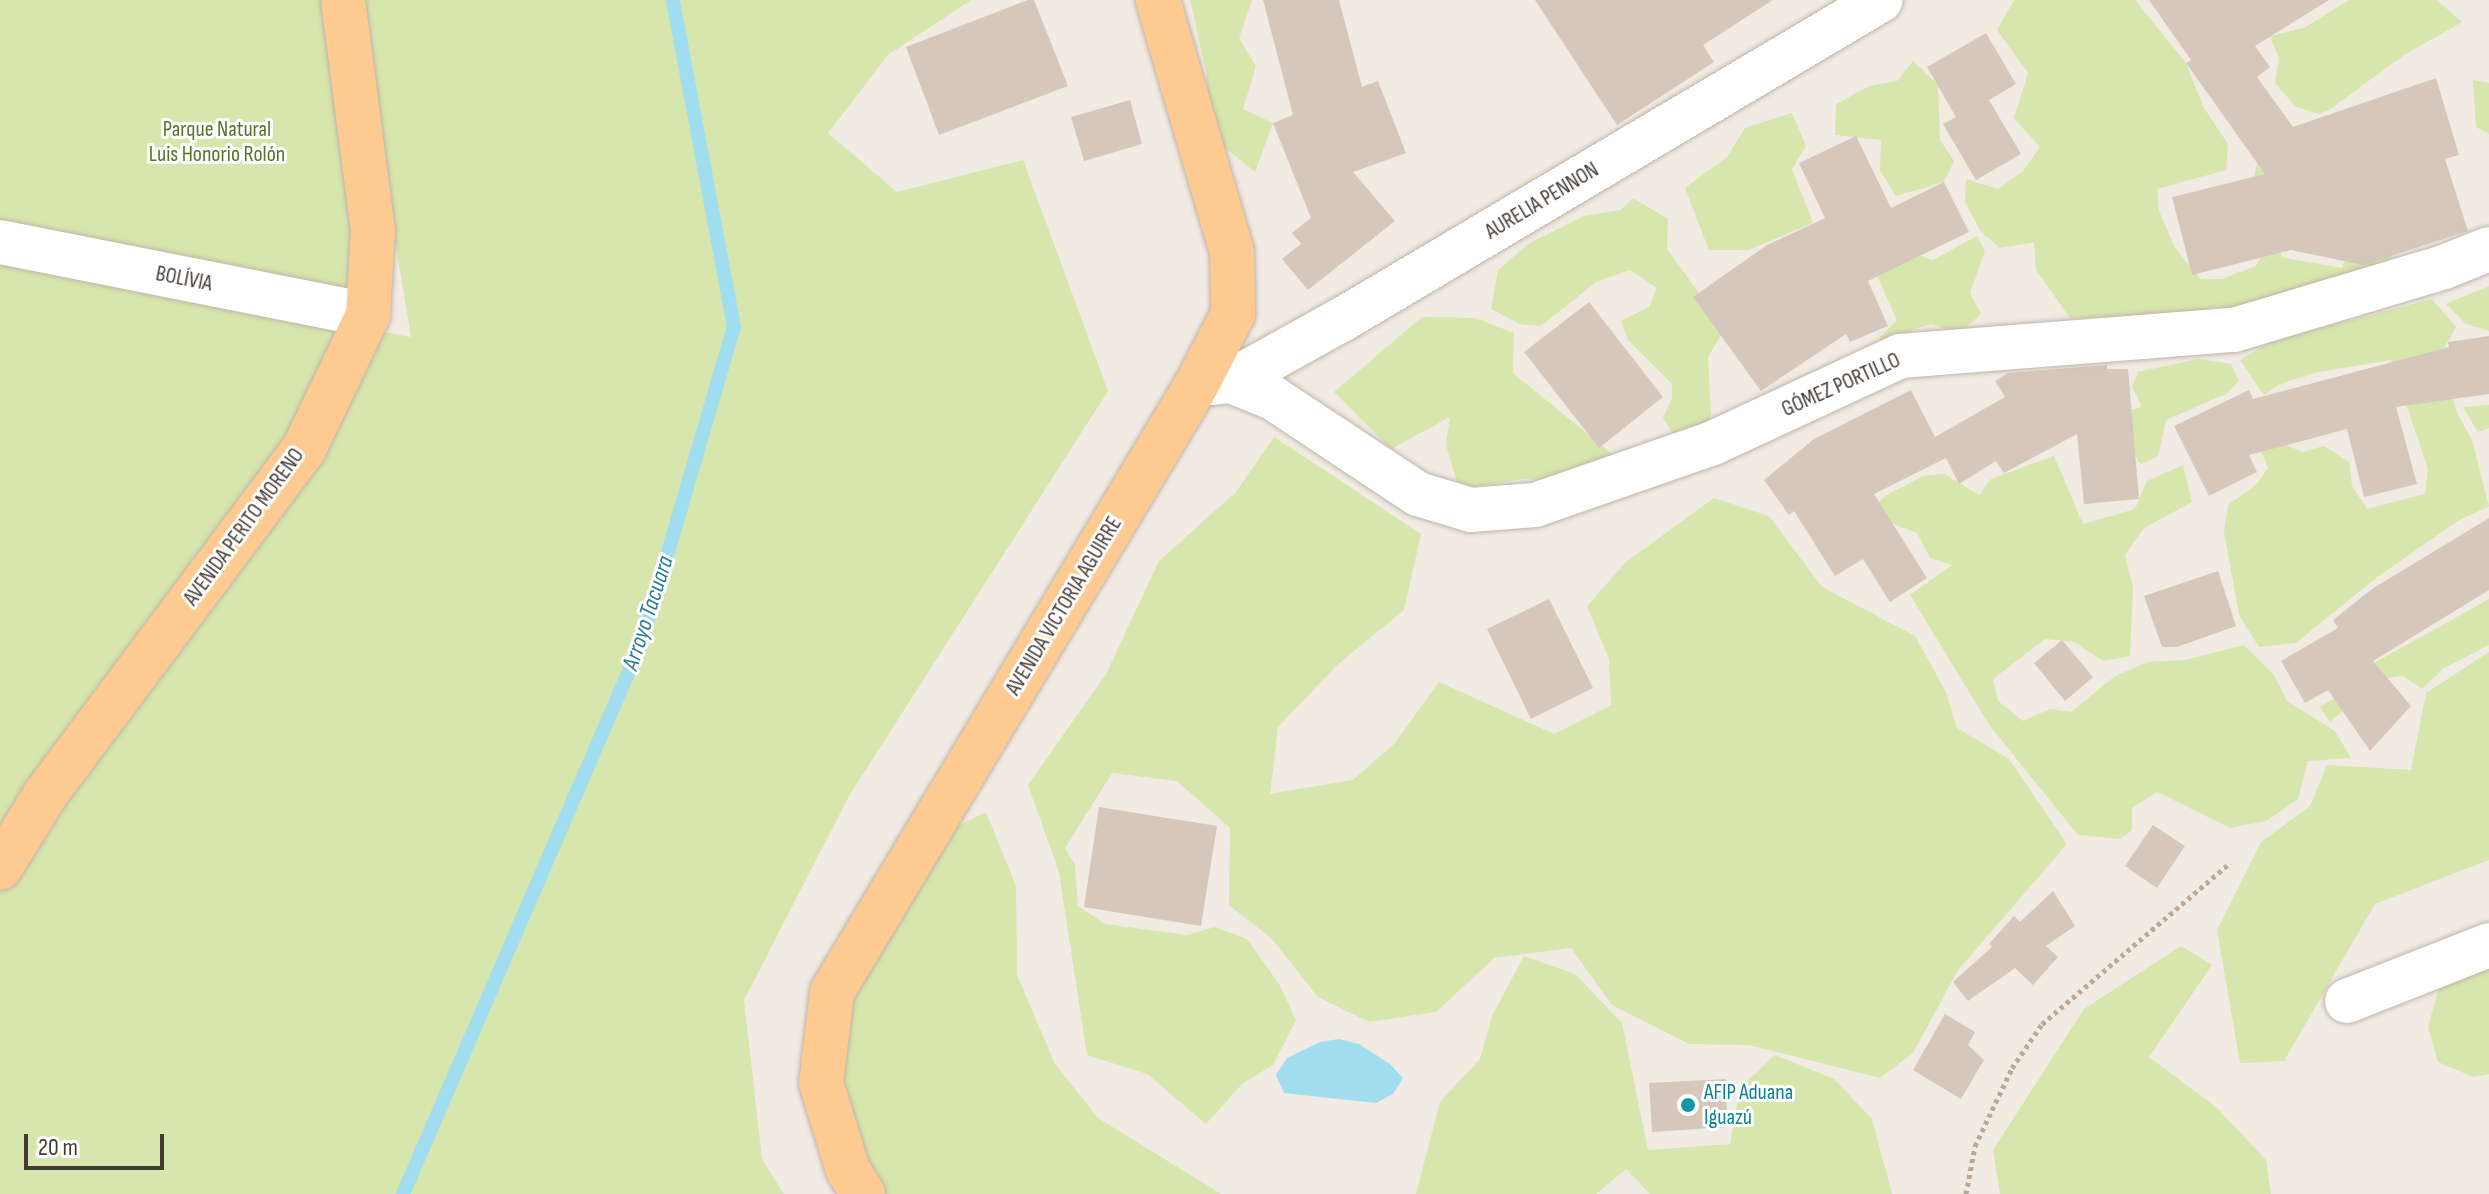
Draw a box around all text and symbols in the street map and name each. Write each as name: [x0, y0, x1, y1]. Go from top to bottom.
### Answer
park label: Parque Natural Luis Honorio Rolón: [149, 116, 285, 168]
street label: AURELIA PENNON: [1480, 157, 1604, 245]
street label: BOLÍVIA: [154, 261, 214, 297]
street label: GÓMEZ PORTILLO: [1778, 347, 1904, 423]
street label: AVENIDA PERITO MORENO: [178, 443, 310, 611]
street label: AVENIDA VICTORIA AGUIRRE: [1000, 512, 1128, 700]
water label: Arroyo Tacuara: [616, 552, 680, 674]
place label: AFIP Aduana Iguazú: [1704, 1079, 1793, 1130]
marker: AFIP Aduana Iguazú: [1679, 1096, 1697, 1114]
scale bar: [28, 1118, 168, 1168]
text: 20 m: [38, 1133, 78, 1162]

